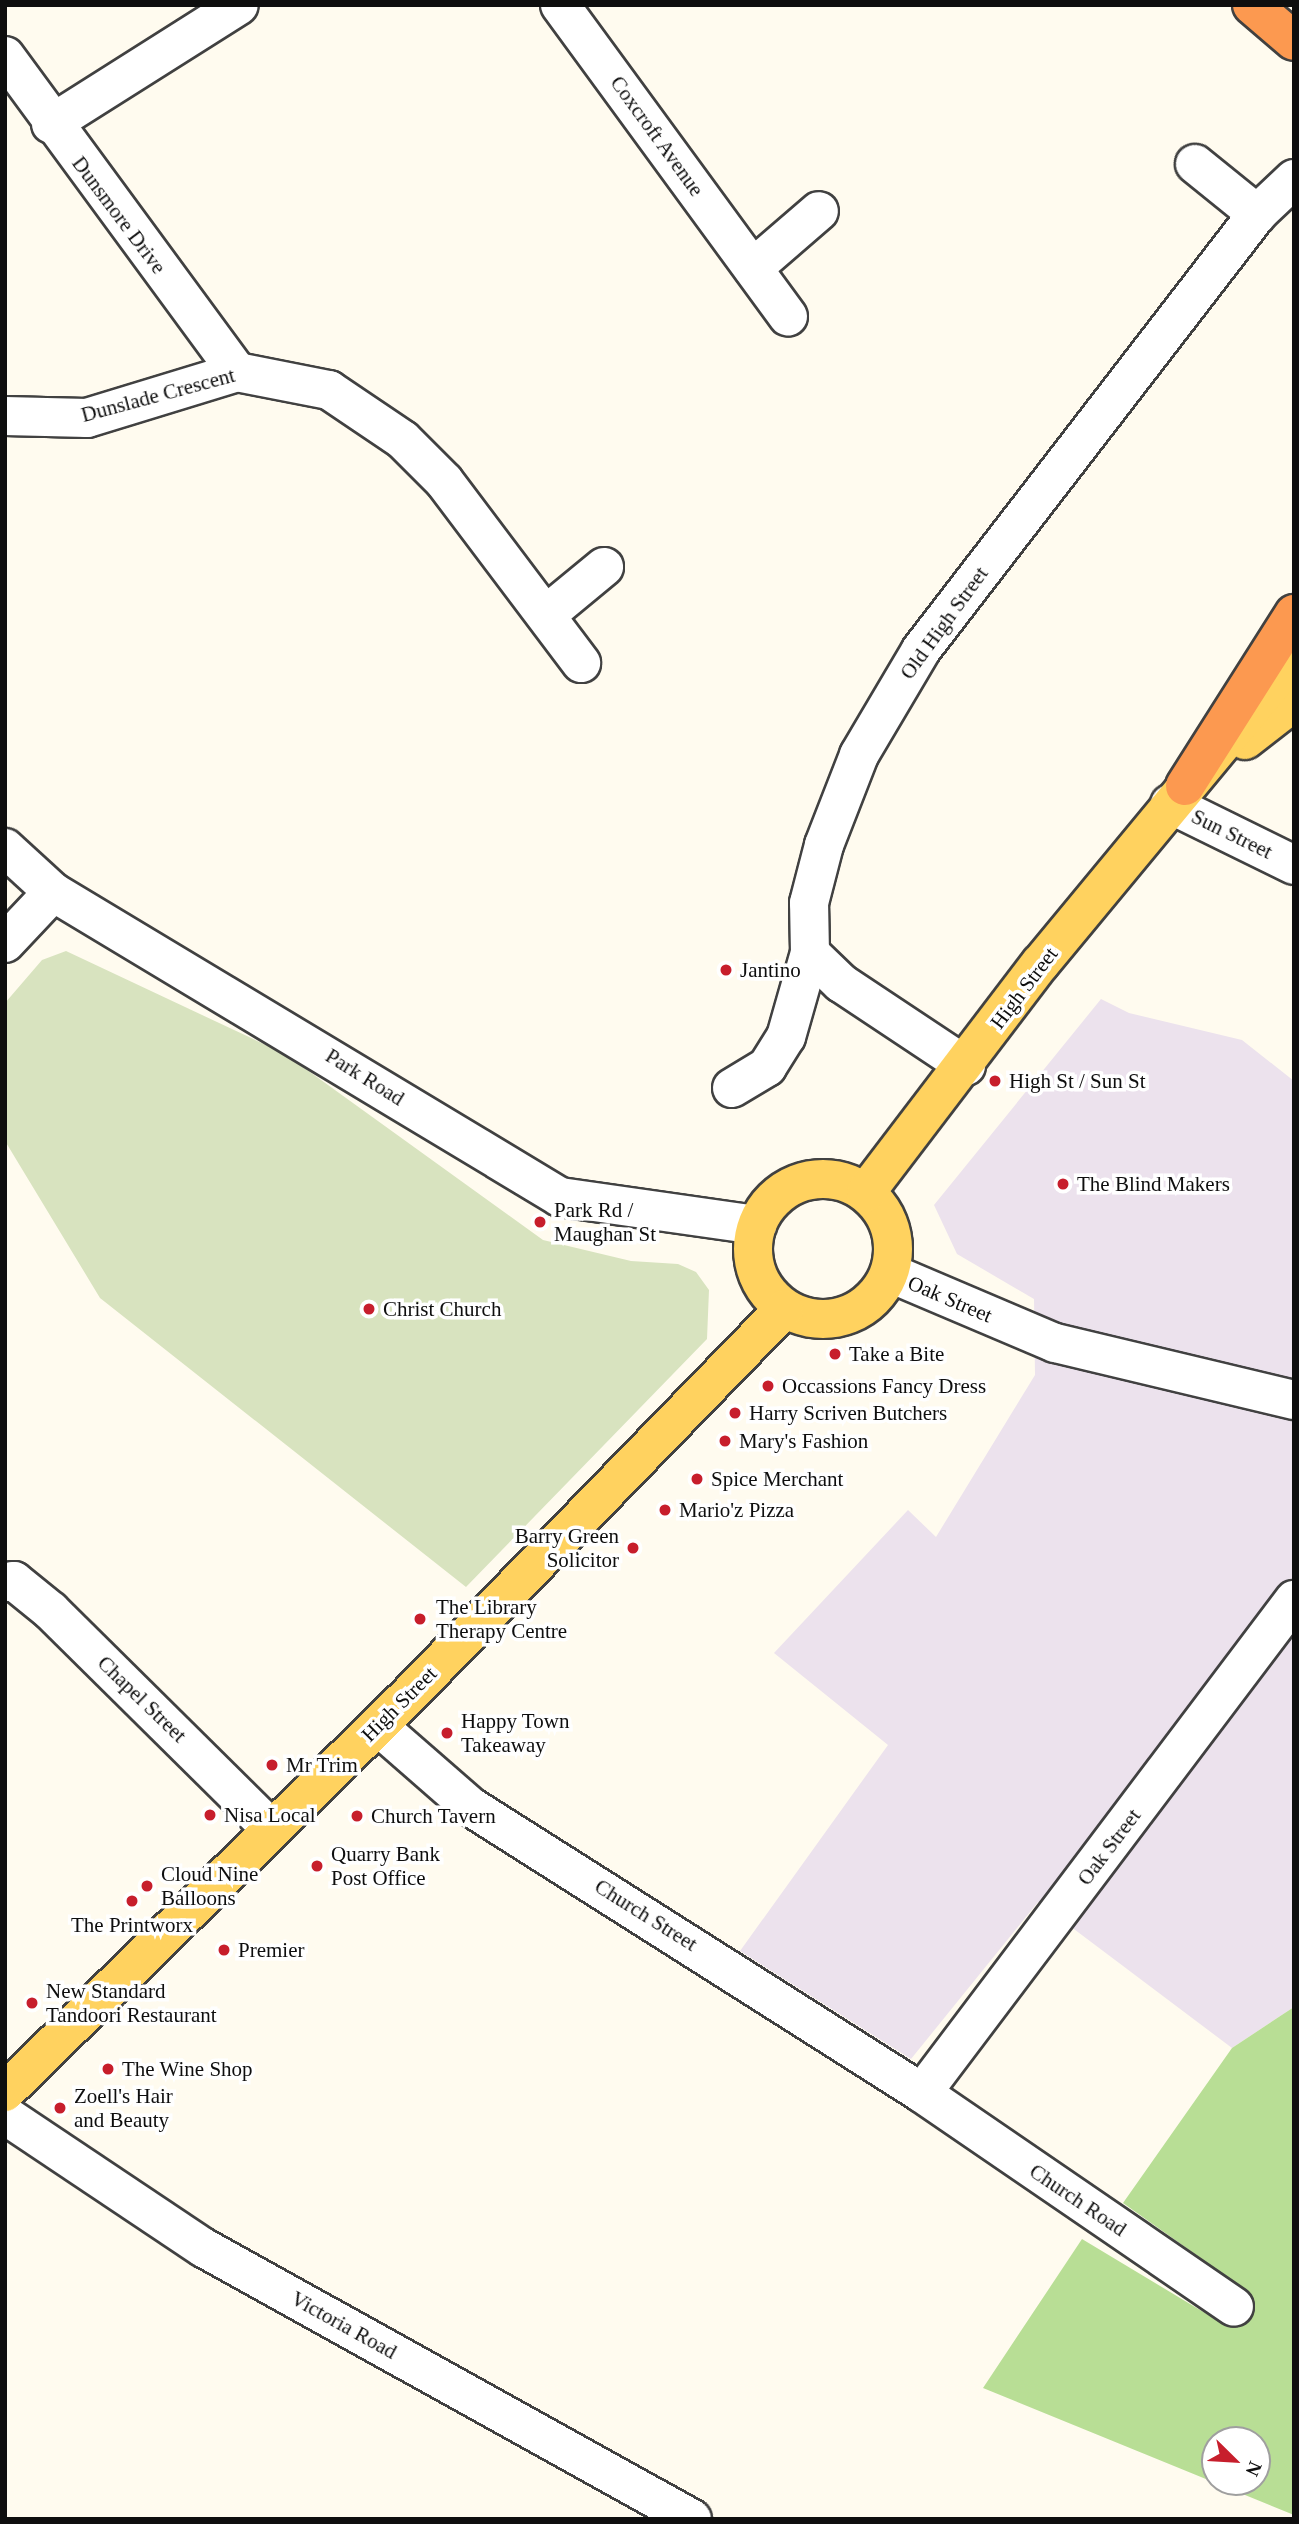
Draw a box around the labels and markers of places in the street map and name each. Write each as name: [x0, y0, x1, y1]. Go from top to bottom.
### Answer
place label: Jantino: [740, 957, 801, 983]
marker: Jantino: [718, 962, 734, 978]
place label: High St / Sun St: [1009, 1068, 1146, 1094]
marker: High St / Sun St: [987, 1073, 1003, 1089]
place label: The Blind Makers: [1077, 1171, 1230, 1197]
marker: The Blind Makers: [1055, 1176, 1071, 1192]
place label: Park Rd / Maughan St: [554, 1197, 656, 1247]
marker: Park Rd / Maughan St: [532, 1214, 548, 1230]
place label: Christ Church: [383, 1296, 501, 1322]
marker: Christ Church: [361, 1301, 377, 1317]
place label: Take a Bite: [849, 1341, 944, 1367]
marker: Take a Bite: [827, 1346, 843, 1362]
place label: Occassions Fancy Dress: [782, 1373, 986, 1399]
marker: Occassions Fancy Dress: [760, 1378, 776, 1394]
place label: Harry Scriven Butchers: [749, 1400, 947, 1426]
marker: Harry Scriven Butchers: [727, 1405, 743, 1421]
place label: Mary's Fashion: [739, 1428, 868, 1454]
marker: Mary's Fashion: [717, 1433, 733, 1449]
place label: Spice Merchant: [711, 1466, 843, 1492]
marker: Spice Merchant: [689, 1471, 705, 1487]
place label: Mario'z Pizza: [679, 1497, 794, 1523]
marker: Mario'z Pizza: [657, 1502, 673, 1518]
place label: Barry Green Solicitor: [515, 1523, 619, 1573]
marker: Barry Green Solicitor: [625, 1540, 641, 1556]
place label: The Library Therapy Centre: [436, 1594, 567, 1644]
marker: The Library Therapy Centre: [410, 1609, 430, 1629]
place label: Happy Town Takeaway: [461, 1708, 570, 1758]
marker: Happy Town Takeaway: [439, 1725, 455, 1741]
place label: Mr Trim: [286, 1752, 358, 1778]
marker: Mr Trim: [264, 1757, 280, 1773]
place label: Nisa Local: [224, 1802, 316, 1828]
place label: Church Tavern: [371, 1803, 496, 1829]
marker: Nisa Local: [202, 1807, 218, 1823]
marker: Church Tavern: [349, 1808, 365, 1824]
place label: Quarry Bank Post Office: [331, 1841, 440, 1891]
marker: Quarry Bank Post Office: [309, 1858, 325, 1874]
place label: Cloud Nine Balloons: [161, 1861, 258, 1911]
marker: Cloud Nine Balloons: [139, 1878, 155, 1894]
marker: The Printworx: [124, 1893, 140, 1909]
place label: The Printworx: [71, 1912, 193, 1938]
place label: Premier: [238, 1937, 304, 1963]
marker: Premier: [216, 1942, 232, 1958]
place label: New Standard Tandoori Restaurant: [46, 1978, 217, 2028]
marker: New Standard Tandoori Restaurant: [24, 1995, 40, 2011]
place label: The Wine Shop: [122, 2056, 253, 2082]
marker: The Wine Shop: [100, 2061, 116, 2077]
place label: Zoell's Hair and Beauty: [74, 2083, 173, 2133]
marker: Zoell's Hair and Beauty: [52, 2100, 68, 2116]

